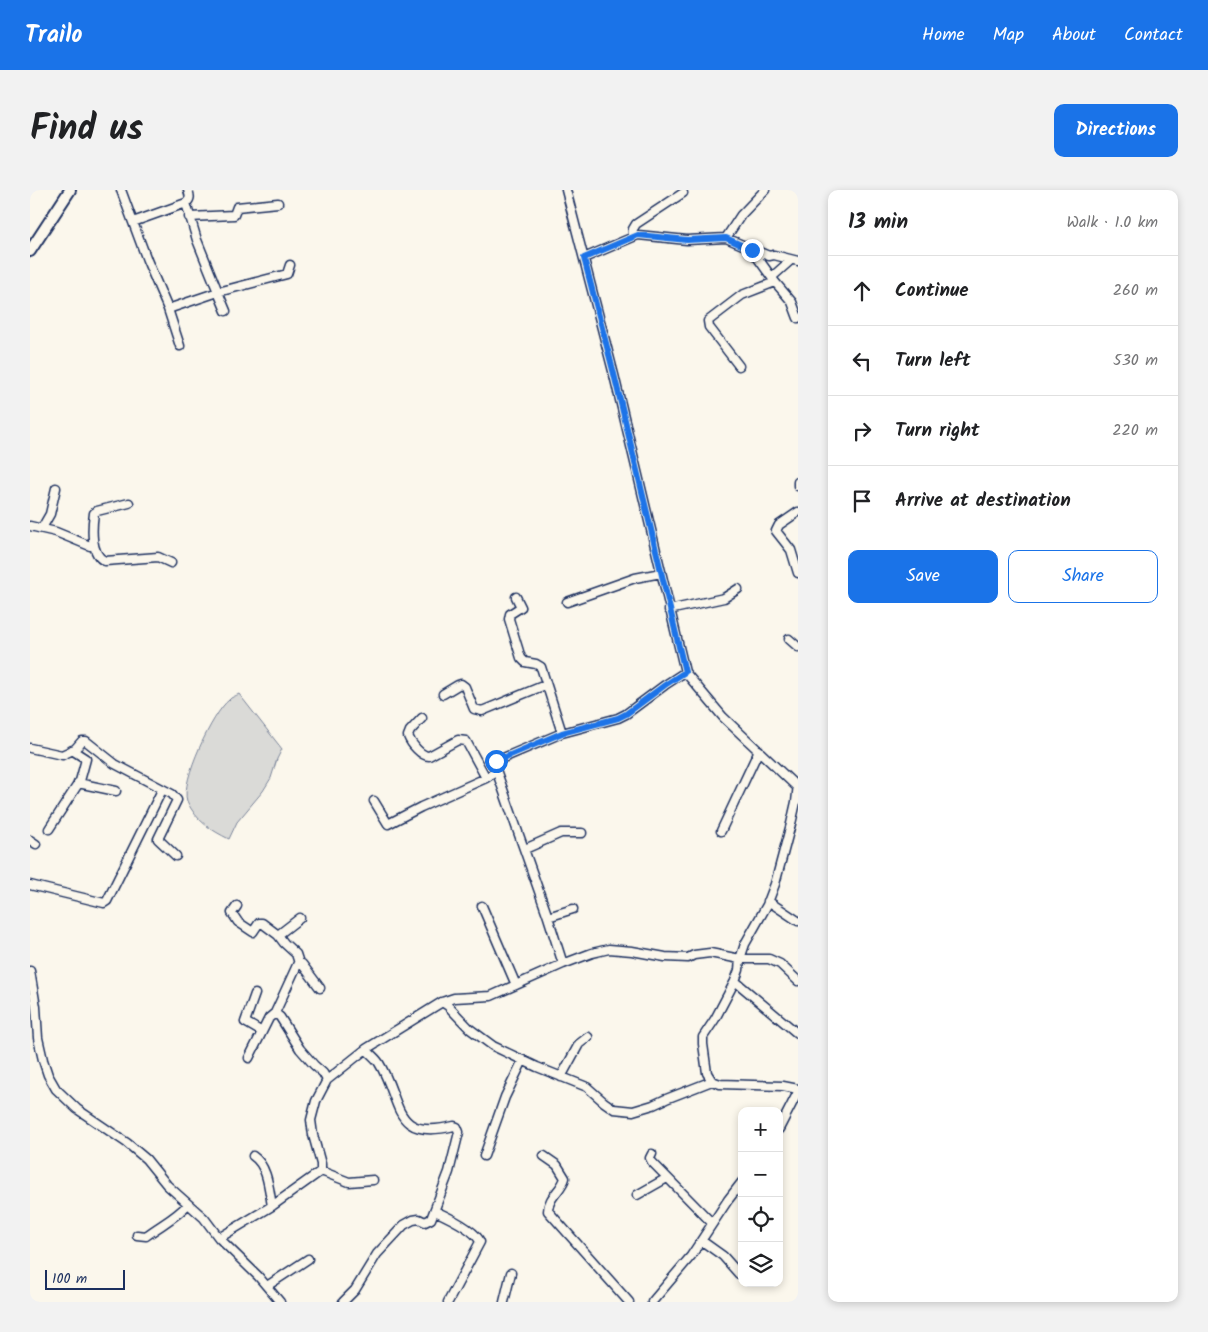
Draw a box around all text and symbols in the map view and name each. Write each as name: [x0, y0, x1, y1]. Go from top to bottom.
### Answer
text: Trailo: [25, 16, 83, 55]
text: Home: [922, 21, 965, 50]
text: Map: [993, 21, 1024, 50]
text: About: [1052, 21, 1096, 50]
text: Contact: [1124, 21, 1183, 50]
text: Find us: [30, 102, 143, 158]
button: Directions: [1054, 104, 1178, 157]
text: 13 min: [848, 206, 908, 239]
text: Walk · 1.0 km: [1066, 210, 1158, 235]
route end: [741, 239, 764, 262]
text: Continue: [895, 276, 968, 306]
icon: ahead: [848, 277, 876, 305]
text: 260 m: [1113, 278, 1158, 303]
text: Turn left: [895, 346, 970, 376]
icon: left: [848, 347, 876, 375]
text: 530 m: [1113, 348, 1158, 373]
text: Turn right: [895, 416, 980, 446]
icon: right: [848, 417, 876, 445]
text: 220 m: [1112, 418, 1158, 443]
text: Arrive at destination: [895, 486, 1071, 516]
icon: arrive: [848, 487, 876, 515]
button: Save: [848, 550, 998, 603]
button: Share: [1008, 550, 1158, 603]
route start: [485, 750, 508, 773]
map controls: [738, 1107, 783, 1287]
button: +: [738, 1107, 783, 1152]
button: −: [738, 1152, 783, 1197]
button: locate: [738, 1197, 783, 1242]
button: layers: [738, 1242, 783, 1287]
scale bar: [45, 1267, 125, 1290]
text: 100 m: [52, 1268, 87, 1290]

